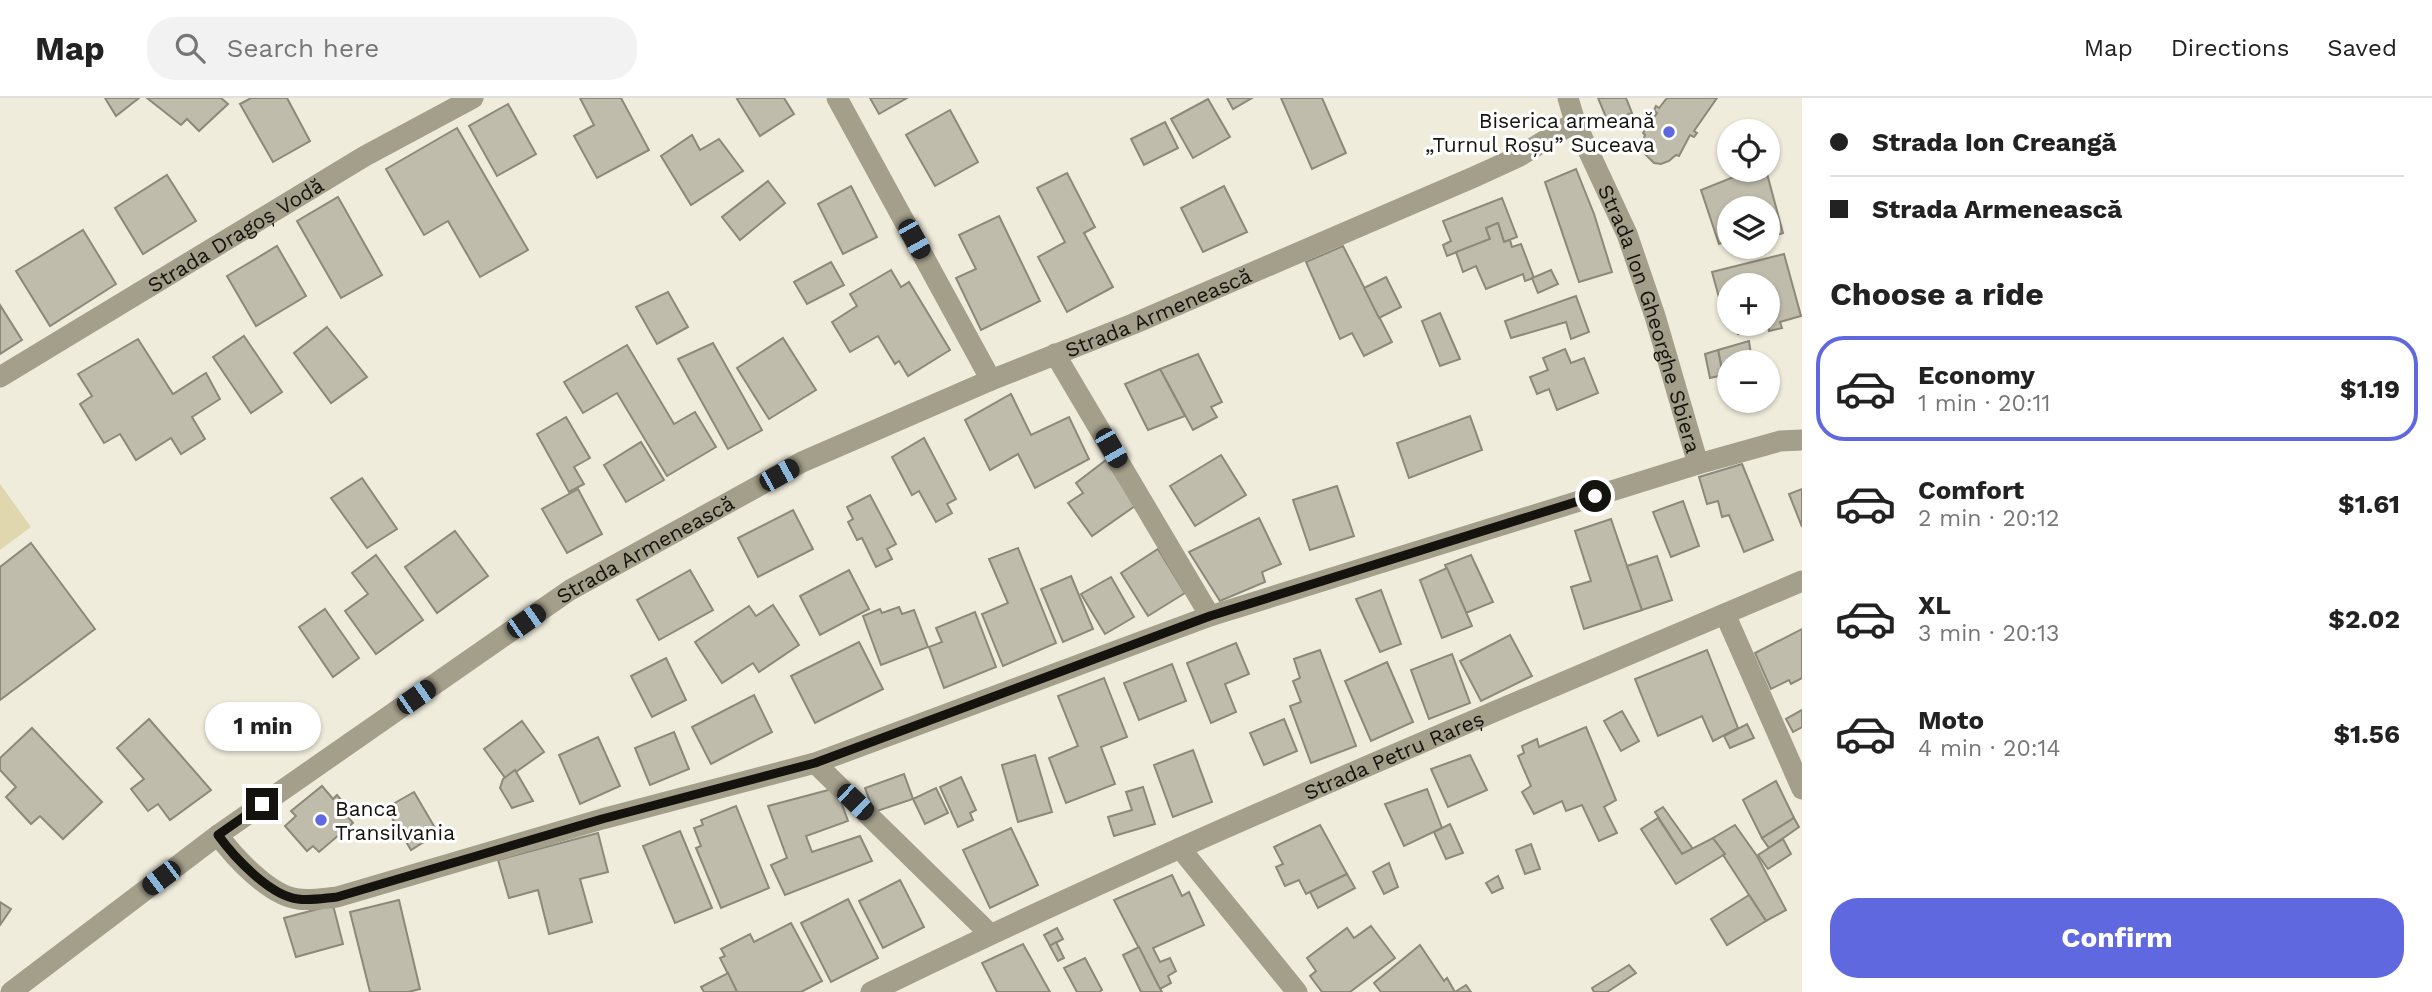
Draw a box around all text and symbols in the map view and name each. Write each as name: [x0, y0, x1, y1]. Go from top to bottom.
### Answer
search box: [147, 17, 637, 80]
text: Map: [35, 29, 105, 68]
icon: search: [171, 29, 209, 67]
text: Search here: [227, 33, 379, 63]
text: Map: [2084, 34, 2133, 62]
text: Directions: [2171, 34, 2289, 62]
text: Saved: [2327, 34, 2397, 62]
place label: Biserica armeană „Turnul Roșu” Suceava: [1425, 108, 1655, 157]
map controls: [1717, 119, 1780, 413]
button: locate: [1717, 119, 1780, 182]
marker: Biserica armeană „Turnul Roșu” Suceava: [1661, 124, 1677, 140]
text: Strada Ion Creangă: [1872, 127, 2117, 157]
street label: Strada Dragoș Vodă: [143, 172, 328, 297]
street label: Strada Ion Gheorghe Sbiera: [1593, 180, 1707, 456]
text: Strada Armenească: [1872, 194, 2122, 224]
button: layers: [1717, 196, 1780, 259]
car: [895, 216, 934, 262]
street label: Strada Armenească: [1061, 262, 1255, 362]
button: +: [1717, 273, 1780, 336]
text: Choose a ride: [1830, 275, 2044, 313]
button: −: [1717, 350, 1780, 413]
icon: car: [1834, 357, 1897, 420]
text: Economy: [1918, 360, 2035, 390]
text: $1.19: [2340, 374, 2400, 404]
text: 1 min · 20:11: [1918, 390, 2050, 417]
car: [1092, 425, 1131, 471]
car: [756, 456, 803, 494]
icon: car: [1834, 472, 1897, 535]
text: Comfort: [1918, 475, 2024, 505]
route start: [1579, 480, 1611, 512]
text: $1.61: [2338, 489, 2400, 519]
street label: Strada Armenească: [551, 490, 738, 609]
text: 2 min · 20:12: [1918, 505, 2059, 532]
icon: car: [1834, 587, 1897, 650]
text: XL: [1918, 590, 1951, 620]
car: [503, 600, 550, 642]
text: $2.02: [2328, 604, 2400, 634]
text: 3 min · 20:13: [1918, 620, 2059, 647]
car: [393, 676, 440, 718]
callout: 1 min: [204, 702, 320, 752]
icon: car: [1834, 702, 1897, 765]
street label: Strada Petru Rareș: [1300, 705, 1487, 805]
text: Moto: [1918, 705, 1984, 735]
text: 1 min: [233, 713, 293, 740]
text: $1.56: [2333, 719, 2400, 749]
text: 4 min · 20:14: [1918, 735, 2061, 762]
car: [833, 780, 878, 824]
route end: [246, 788, 278, 820]
place label: Banca Transilvania: [335, 796, 455, 845]
marker: Banca Transilvania: [313, 812, 329, 828]
car: [138, 857, 185, 899]
button: Confirm: [1830, 898, 2404, 978]

